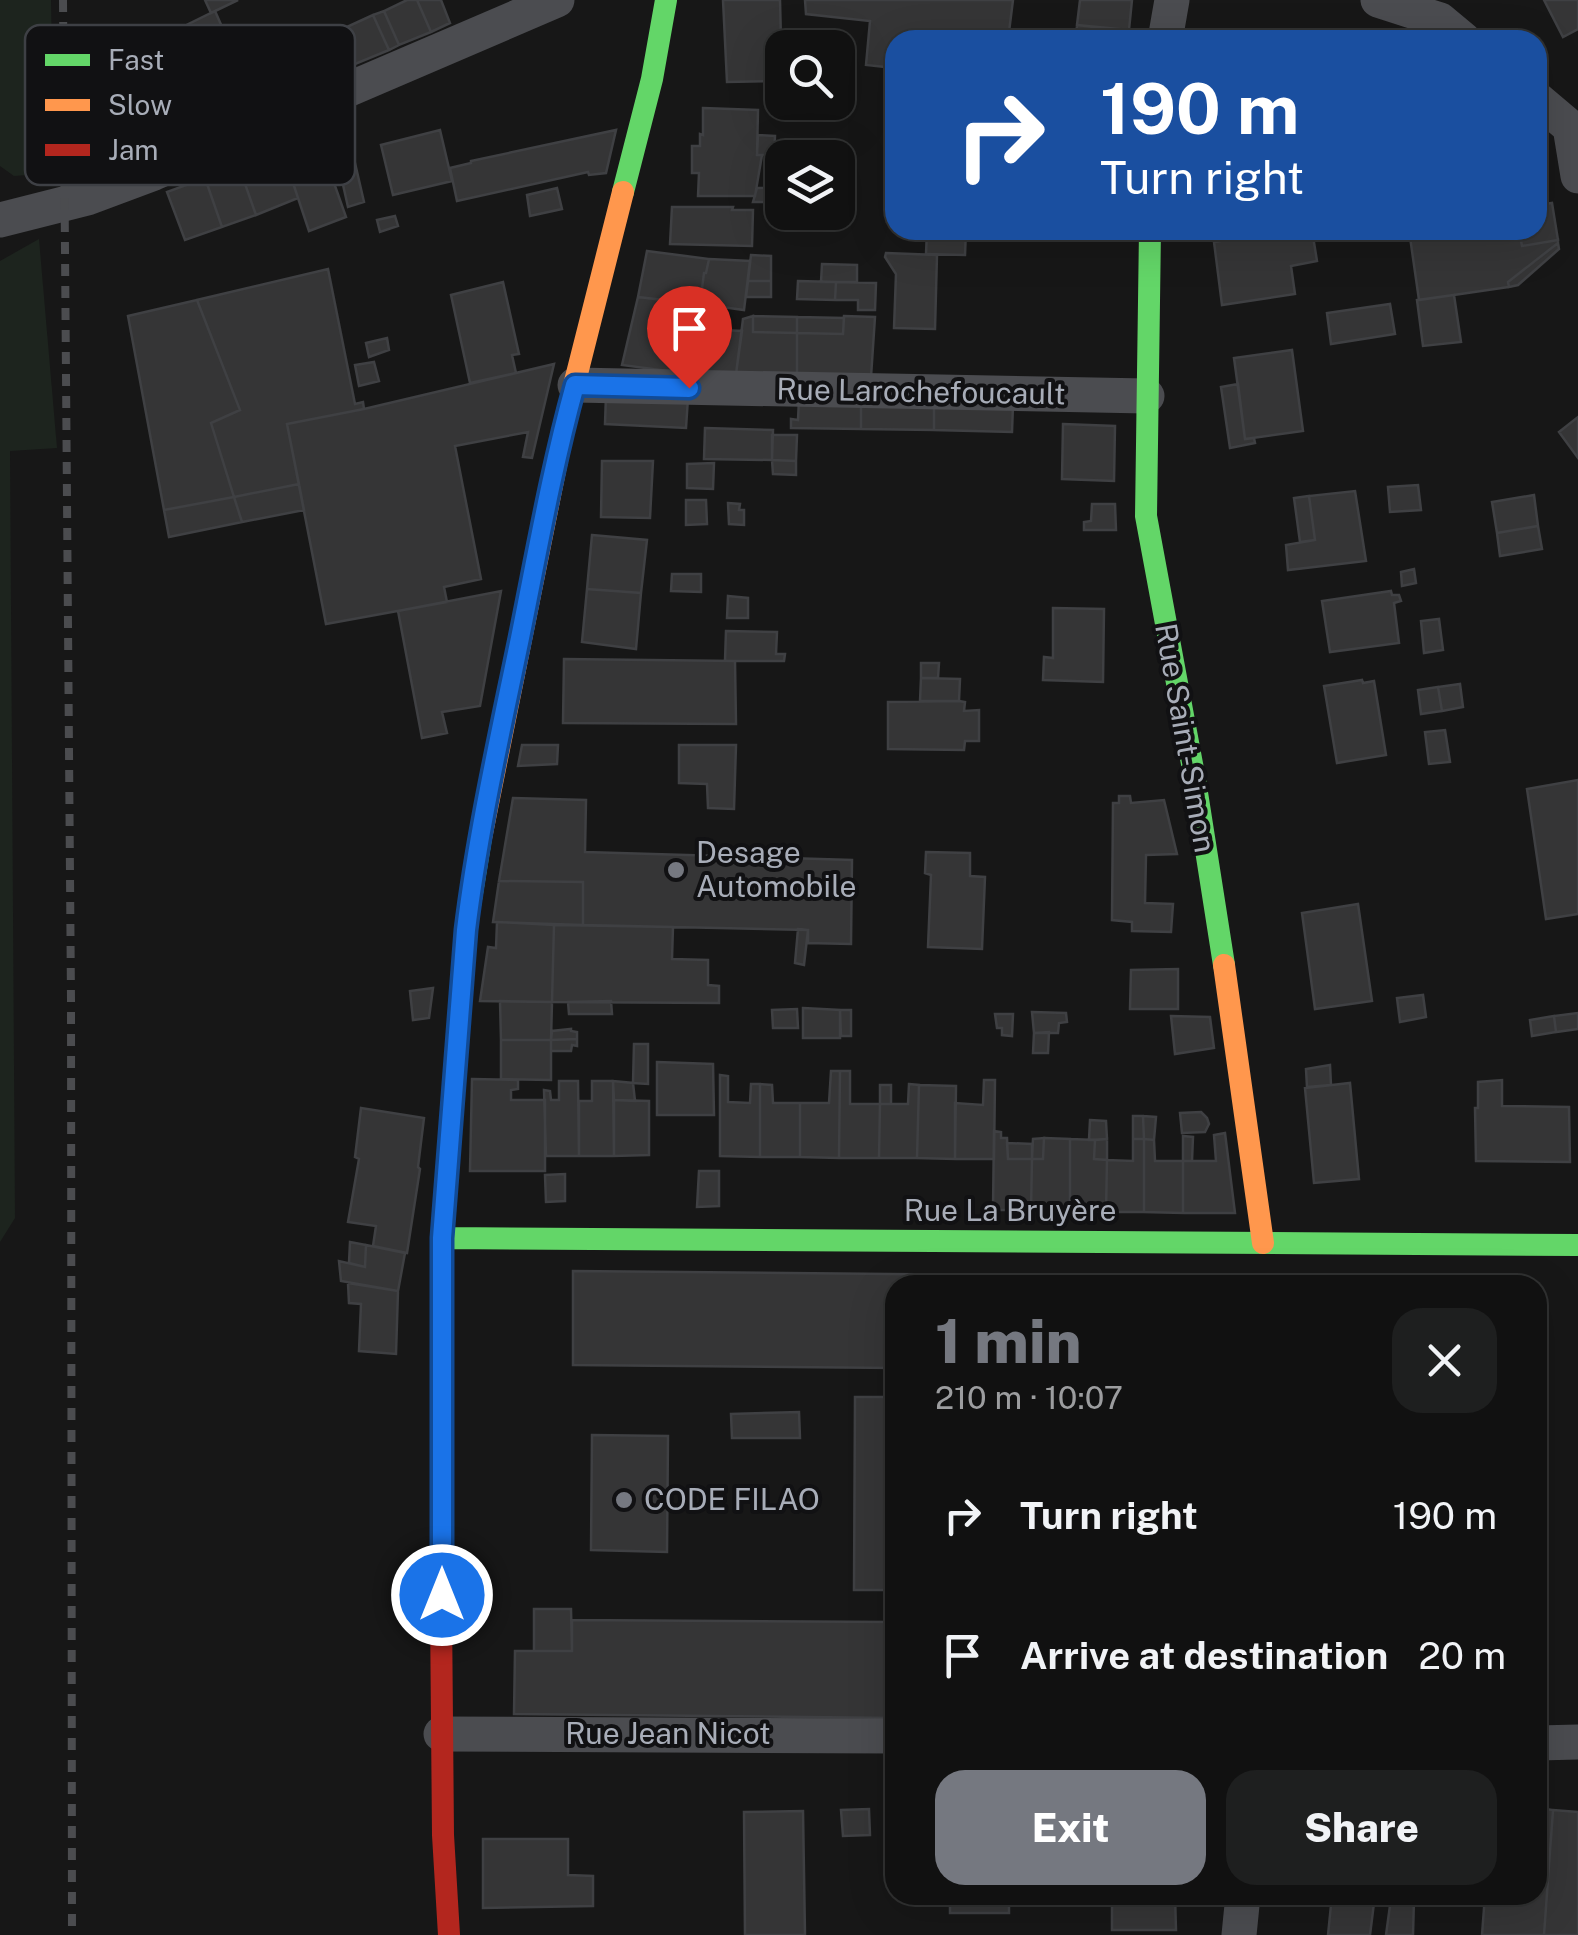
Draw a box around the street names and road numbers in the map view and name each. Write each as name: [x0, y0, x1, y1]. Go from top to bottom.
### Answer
street label: Rue Larochefoucault: [776, 370, 1066, 412]
street label: Rue Saint-Simon: [1148, 620, 1224, 855]
street label: Rue La Bruyère: [904, 1192, 1116, 1228]
street label: Rue Jean Nicot: [565, 1715, 771, 1751]

